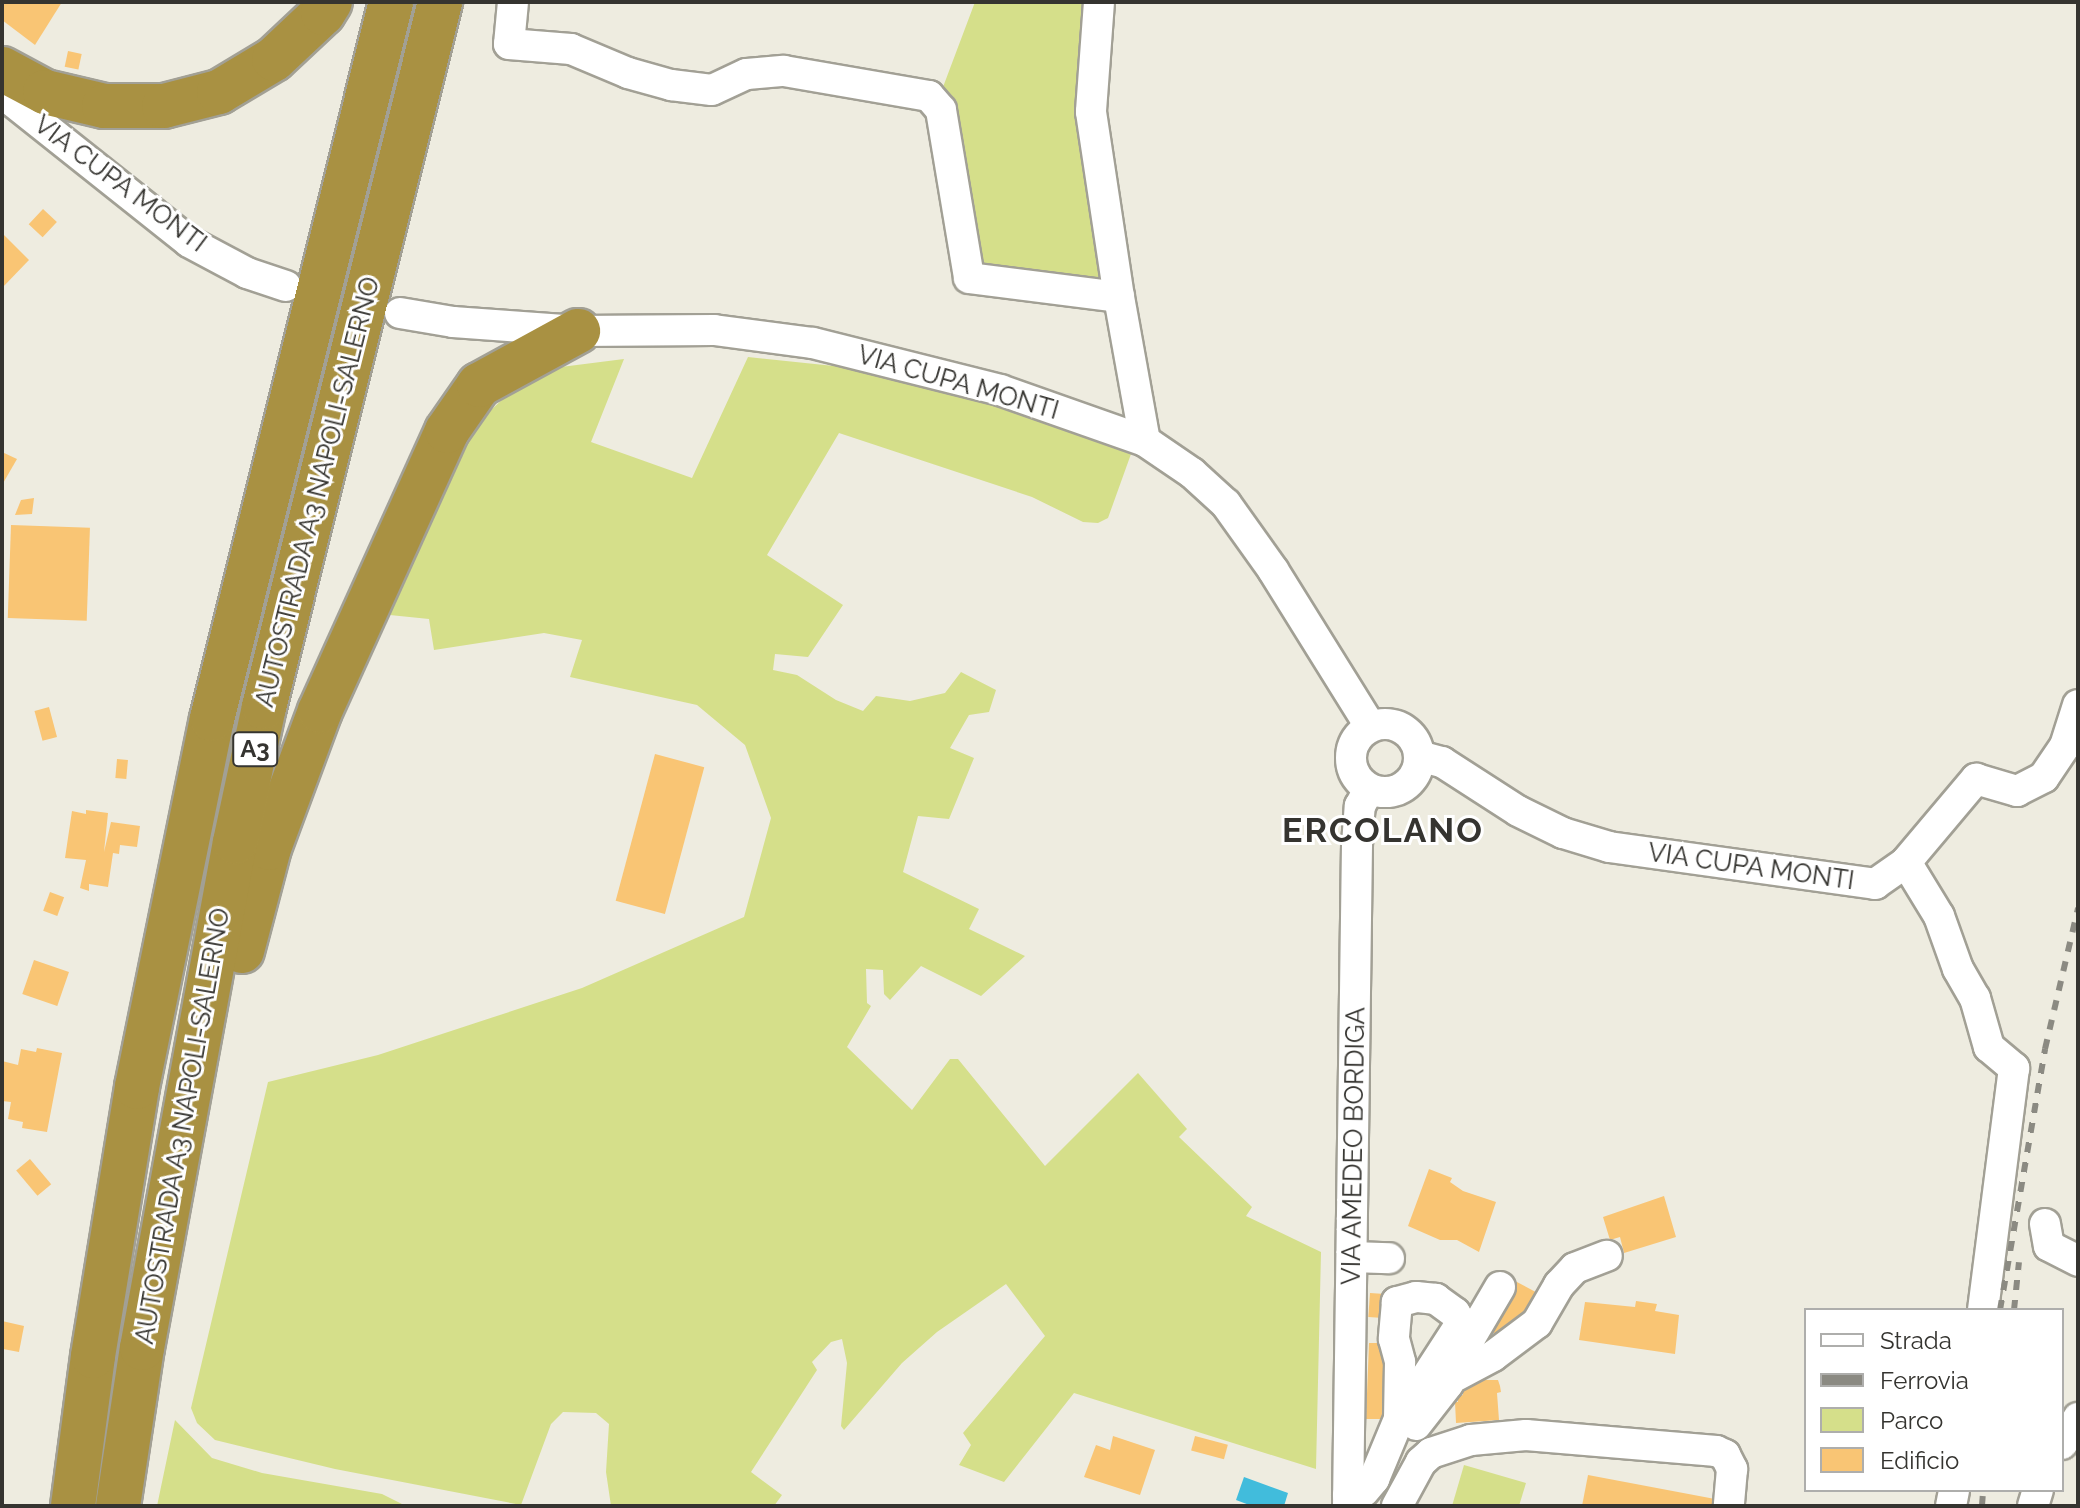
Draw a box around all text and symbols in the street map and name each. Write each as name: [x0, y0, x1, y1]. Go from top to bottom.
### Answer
street label: VIA CUPA MONTI: [27, 108, 213, 260]
street label: AUTOSTRADA A3 NAPOLI-SALERNO: [249, 273, 387, 711]
street label: VIA CUPA MONTI: [853, 339, 1063, 427]
road number: A3: [231, 729, 279, 769]
district label: ERCOLANO: [1282, 811, 1484, 851]
street label: VIA CUPA MONTI: [1645, 837, 1857, 897]
street label: AUTOSTRADA A3 NAPOLI-SALERNO: [129, 905, 237, 1347]
street label: VIA AMEDEO BORDIGA: [1336, 1006, 1372, 1286]
legend: [1804, 1308, 2064, 1492]
text: Strada: [1880, 1326, 1952, 1355]
text: Ferrovia: [1880, 1366, 1969, 1395]
text: Parco: [1880, 1406, 1943, 1435]
text: Edificio: [1880, 1446, 1959, 1475]

